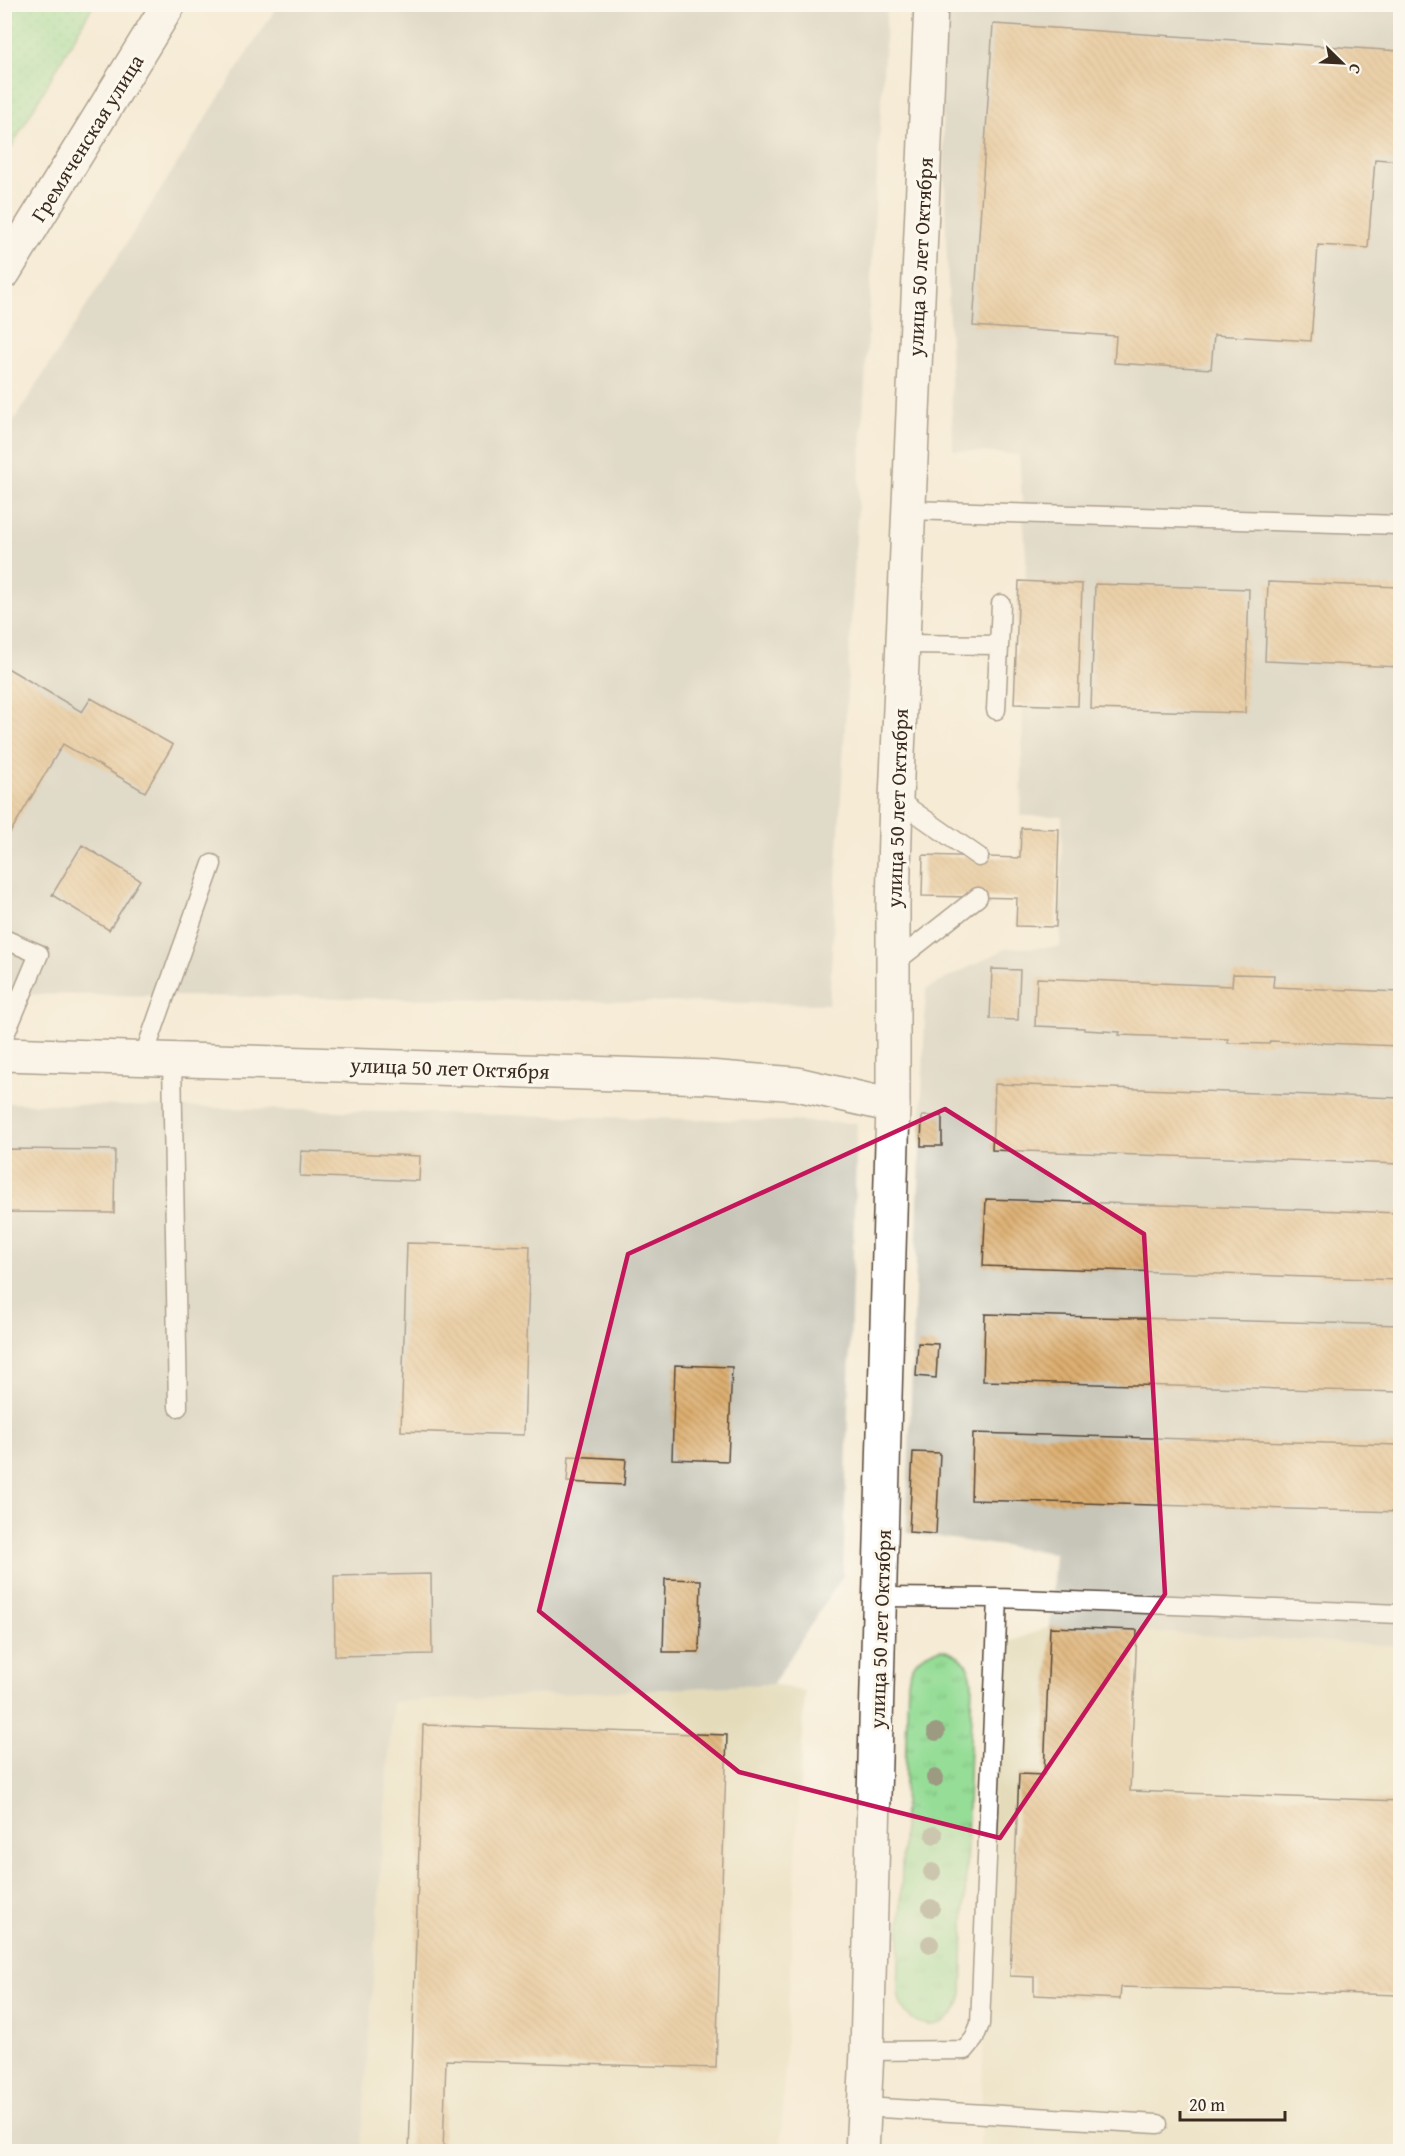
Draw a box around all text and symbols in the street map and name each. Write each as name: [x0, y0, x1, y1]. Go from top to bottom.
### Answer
north arrow: [1312, 33, 1372, 93]
street label: Гремяченская улица: [23, 48, 151, 228]
text: С: [1343, 60, 1369, 78]
street label: улица 50 лет Октября: [899, 156, 941, 358]
street label: улица 50 лет Октября: [878, 707, 916, 909]
street label: улица 50 лет Октября: [349, 1049, 551, 1087]
street label: улица 50 лет Октября: [861, 1528, 899, 1730]
scale bar: [1180, 2084, 1285, 2122]
text: 20 m: [1189, 2091, 1225, 2118]

